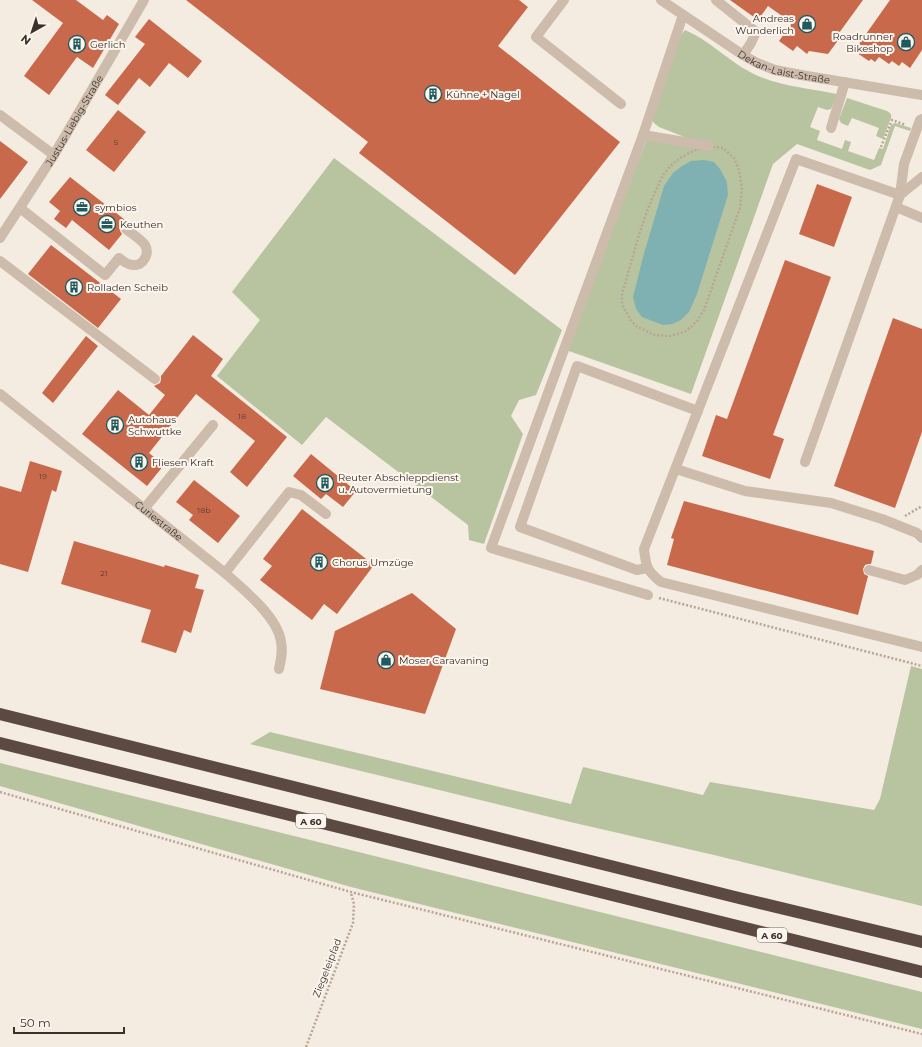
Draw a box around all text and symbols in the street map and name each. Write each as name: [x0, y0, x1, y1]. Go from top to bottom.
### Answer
north arrow: [12, 12, 52, 52]
place label: Andreas Wunderlich: [735, 12, 794, 37]
shop icon: Andreas Wunderlich: [797, 14, 817, 34]
place label: Roadrunner Bikeshop: [833, 30, 893, 55]
text: N: [18, 32, 34, 48]
shop icon: Roadrunner Bikeshop: [896, 32, 916, 52]
building icon: Gerlich: [67, 34, 87, 54]
place label: Gerlich: [90, 38, 125, 51]
street label: Dekan-Laist-Straße: [735, 47, 831, 86]
street label: Justus-Liebig-Straße: [42, 73, 106, 169]
building icon: Kühne + Nagel: [423, 84, 443, 104]
place label: Kühne + Nagel: [446, 88, 520, 101]
house number: 5: [114, 137, 119, 147]
office icon: symbios: [72, 197, 92, 217]
place label: symbios: [95, 201, 137, 214]
office icon: Keuthen: [97, 214, 117, 234]
place label: Keuthen: [120, 218, 163, 231]
building icon: Rolladen Scheib: [64, 277, 84, 297]
place label: Rolladen Scheib: [87, 281, 168, 294]
house number: 18: [238, 411, 246, 421]
place label: Autohaus Schwuttke: [128, 413, 182, 438]
building icon: Autohaus Schwuttke: [105, 415, 125, 435]
building icon: Fliesen Kraft: [129, 452, 149, 472]
place label: Fliesen Kraft: [152, 456, 214, 469]
house number: 19: [39, 471, 47, 481]
place label: Reuter Abschleppdienst u. Autovermietung: [338, 471, 459, 496]
building icon: Reuter Abschleppdienst u. Autovermietung: [315, 473, 335, 493]
street label: Curiestraße: [132, 497, 185, 543]
house number: 18b: [197, 505, 211, 515]
building icon: Chorus Umzüge: [309, 552, 329, 572]
place label: Chorus Umzüge: [332, 556, 414, 569]
house number: 21: [100, 568, 108, 578]
shop icon: Moser Caravaning: [376, 650, 396, 670]
place label: Moser Caravaning: [399, 654, 489, 667]
road number: A 60: [296, 814, 326, 828]
road number: A 60: [757, 928, 787, 942]
street label: Ziegeleipfad: [310, 937, 344, 999]
scale bar: [14, 1009, 124, 1035]
text: 50 m: [20, 1015, 51, 1030]

